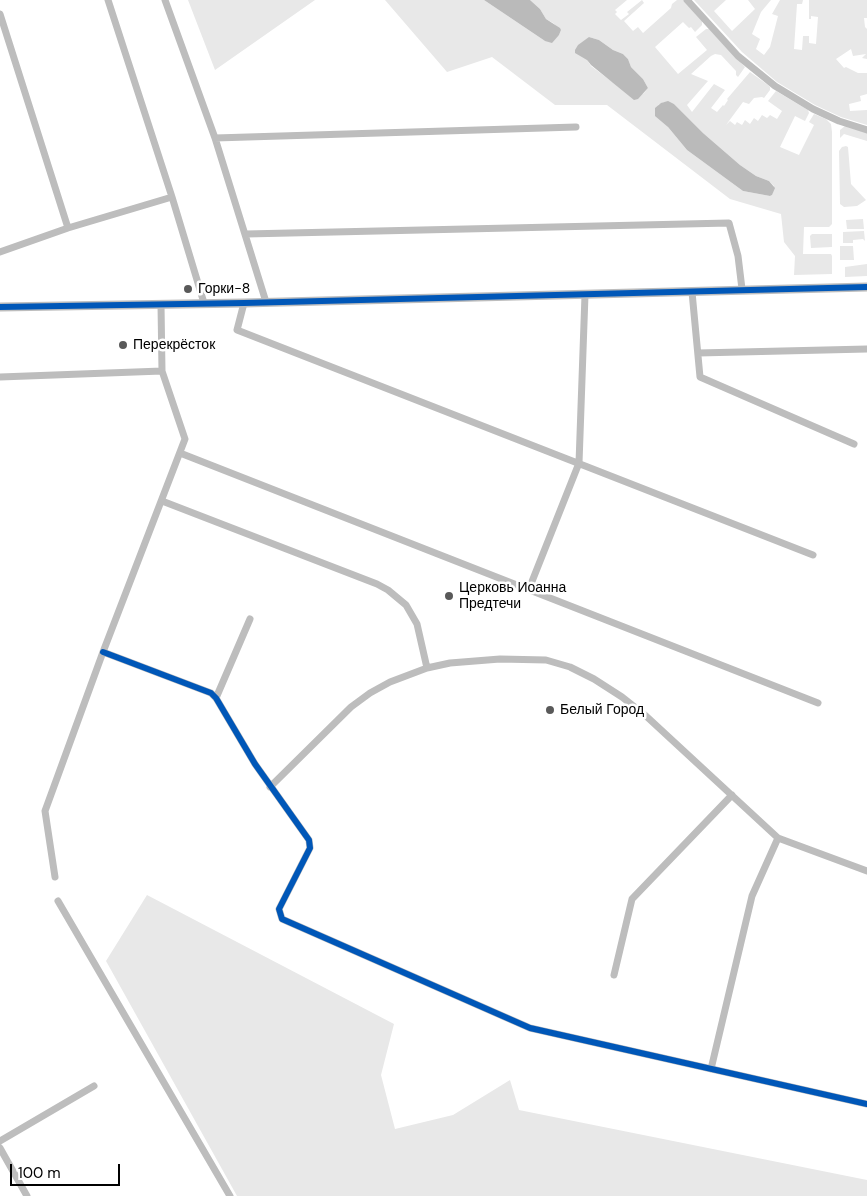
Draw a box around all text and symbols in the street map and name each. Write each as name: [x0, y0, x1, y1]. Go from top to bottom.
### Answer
place label: Горки-8: [198, 281, 250, 297]
marker: Горки-8: [182, 283, 194, 295]
place label: Перекрёсток: [133, 337, 215, 353]
marker: Перекрёсток: [117, 339, 129, 351]
place label: Церковь Иоанна Предтечи: [459, 580, 566, 612]
marker: Церковь Иоанна Предтечи: [443, 590, 455, 602]
place label: Белый Город: [560, 702, 644, 718]
marker: Белый Город: [544, 704, 556, 716]
scale bar: [12, 1154, 122, 1186]
text: 100 m: [18, 1163, 61, 1183]

